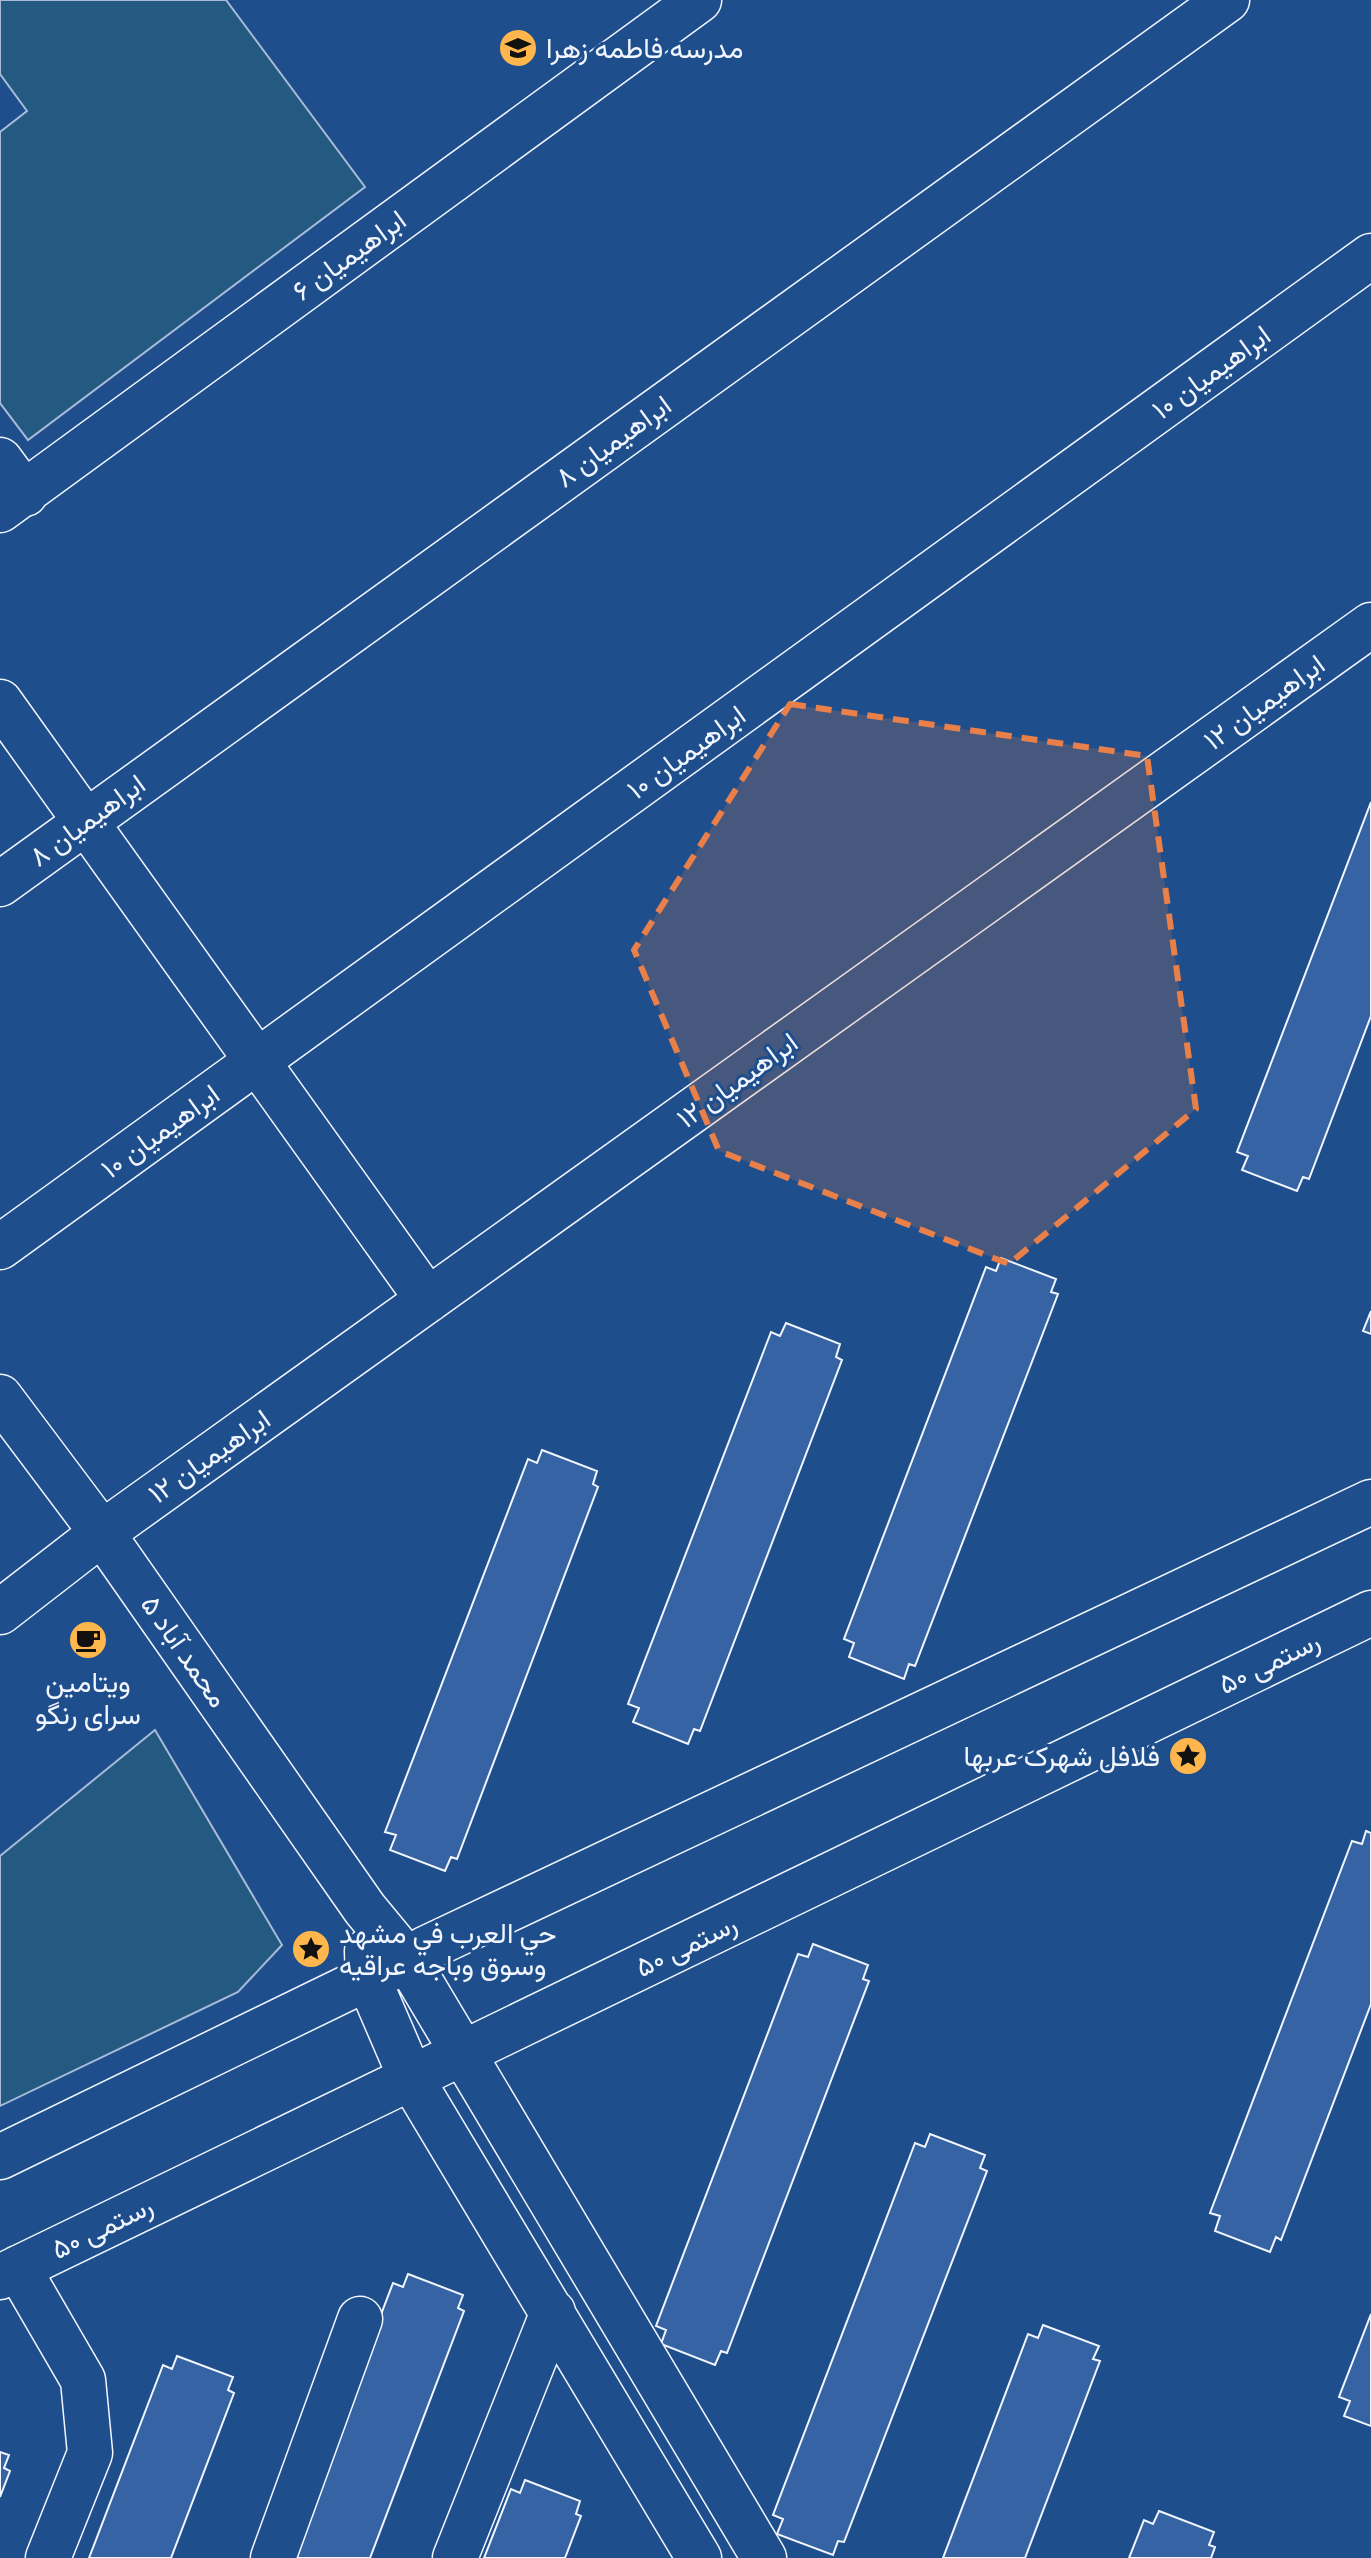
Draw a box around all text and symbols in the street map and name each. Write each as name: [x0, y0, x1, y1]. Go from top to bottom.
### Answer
school or university icon: مدرسه فاطمه زهرا: [497, 27, 539, 69]
place label: مدرسه فاطمه زهرا: [546, 32, 743, 66]
street label: ابراهیمیان ۶: [286, 203, 413, 308]
street label: ابراهیمیان ۱۰: [1146, 318, 1278, 427]
street label: ابراهیمیان ۸: [549, 388, 678, 495]
street label: ابراهیمیان ۱۲: [1197, 648, 1332, 758]
street label: ابراهیمیان ۱۰: [621, 698, 753, 807]
street label: ابراهیمیان ۸: [23, 767, 152, 874]
street label: ابراهیمیان ۱۲: [670, 1026, 805, 1136]
street label: ابراهیمیان ۱۰: [95, 1077, 227, 1186]
street label: ابراهیمیان ۱۲: [142, 1402, 277, 1511]
street label: محمد آباد ۵: [133, 1589, 235, 1714]
cafe icon: ویتامین سرای رنگو: [67, 1619, 109, 1661]
street label: رستمی ۵۰: [1213, 1624, 1326, 1702]
place label: ویتامین سرای رنگو: [35, 1666, 141, 1732]
place icon: فلافل شهرک عربها: [1167, 1735, 1209, 1777]
place label: فلافل شهرک عربها: [963, 1740, 1160, 1774]
street label: رستمی ۵۰: [630, 1907, 743, 1985]
place label: حي العرب في مشهد وسوق وباجه عراقيه: [339, 1917, 556, 1983]
place icon: حي العرب في مشهد وسوق وباجه عراقيه: [290, 1928, 332, 1970]
street label: رستمی ۵۰: [46, 2189, 159, 2267]

